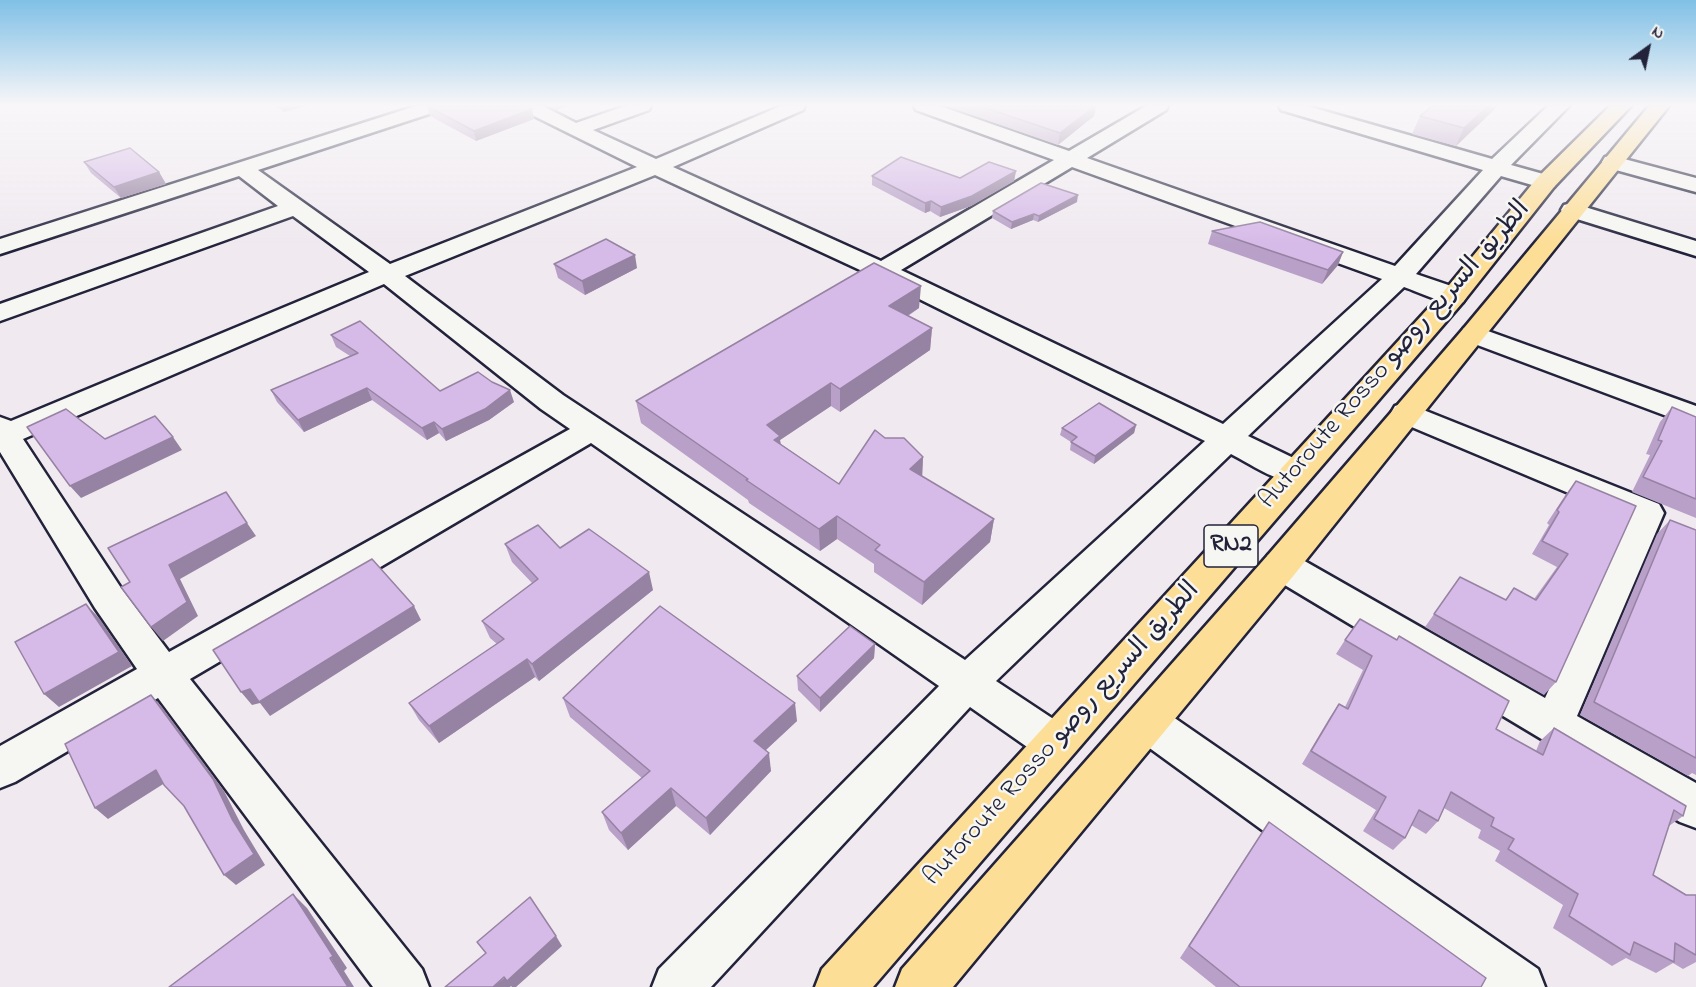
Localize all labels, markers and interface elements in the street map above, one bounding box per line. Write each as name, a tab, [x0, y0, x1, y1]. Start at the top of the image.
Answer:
north arrow	[1618, 18, 1678, 78]
text: N	[1647, 20, 1669, 46]
street label: Autoroute Rosso الطريق السريع روصو	[1254, 196, 1538, 516]
road number: RN2	[1204, 525, 1258, 567]
street label: Autoroute Rosso الطريق السريع روصو	[918, 577, 1208, 893]

